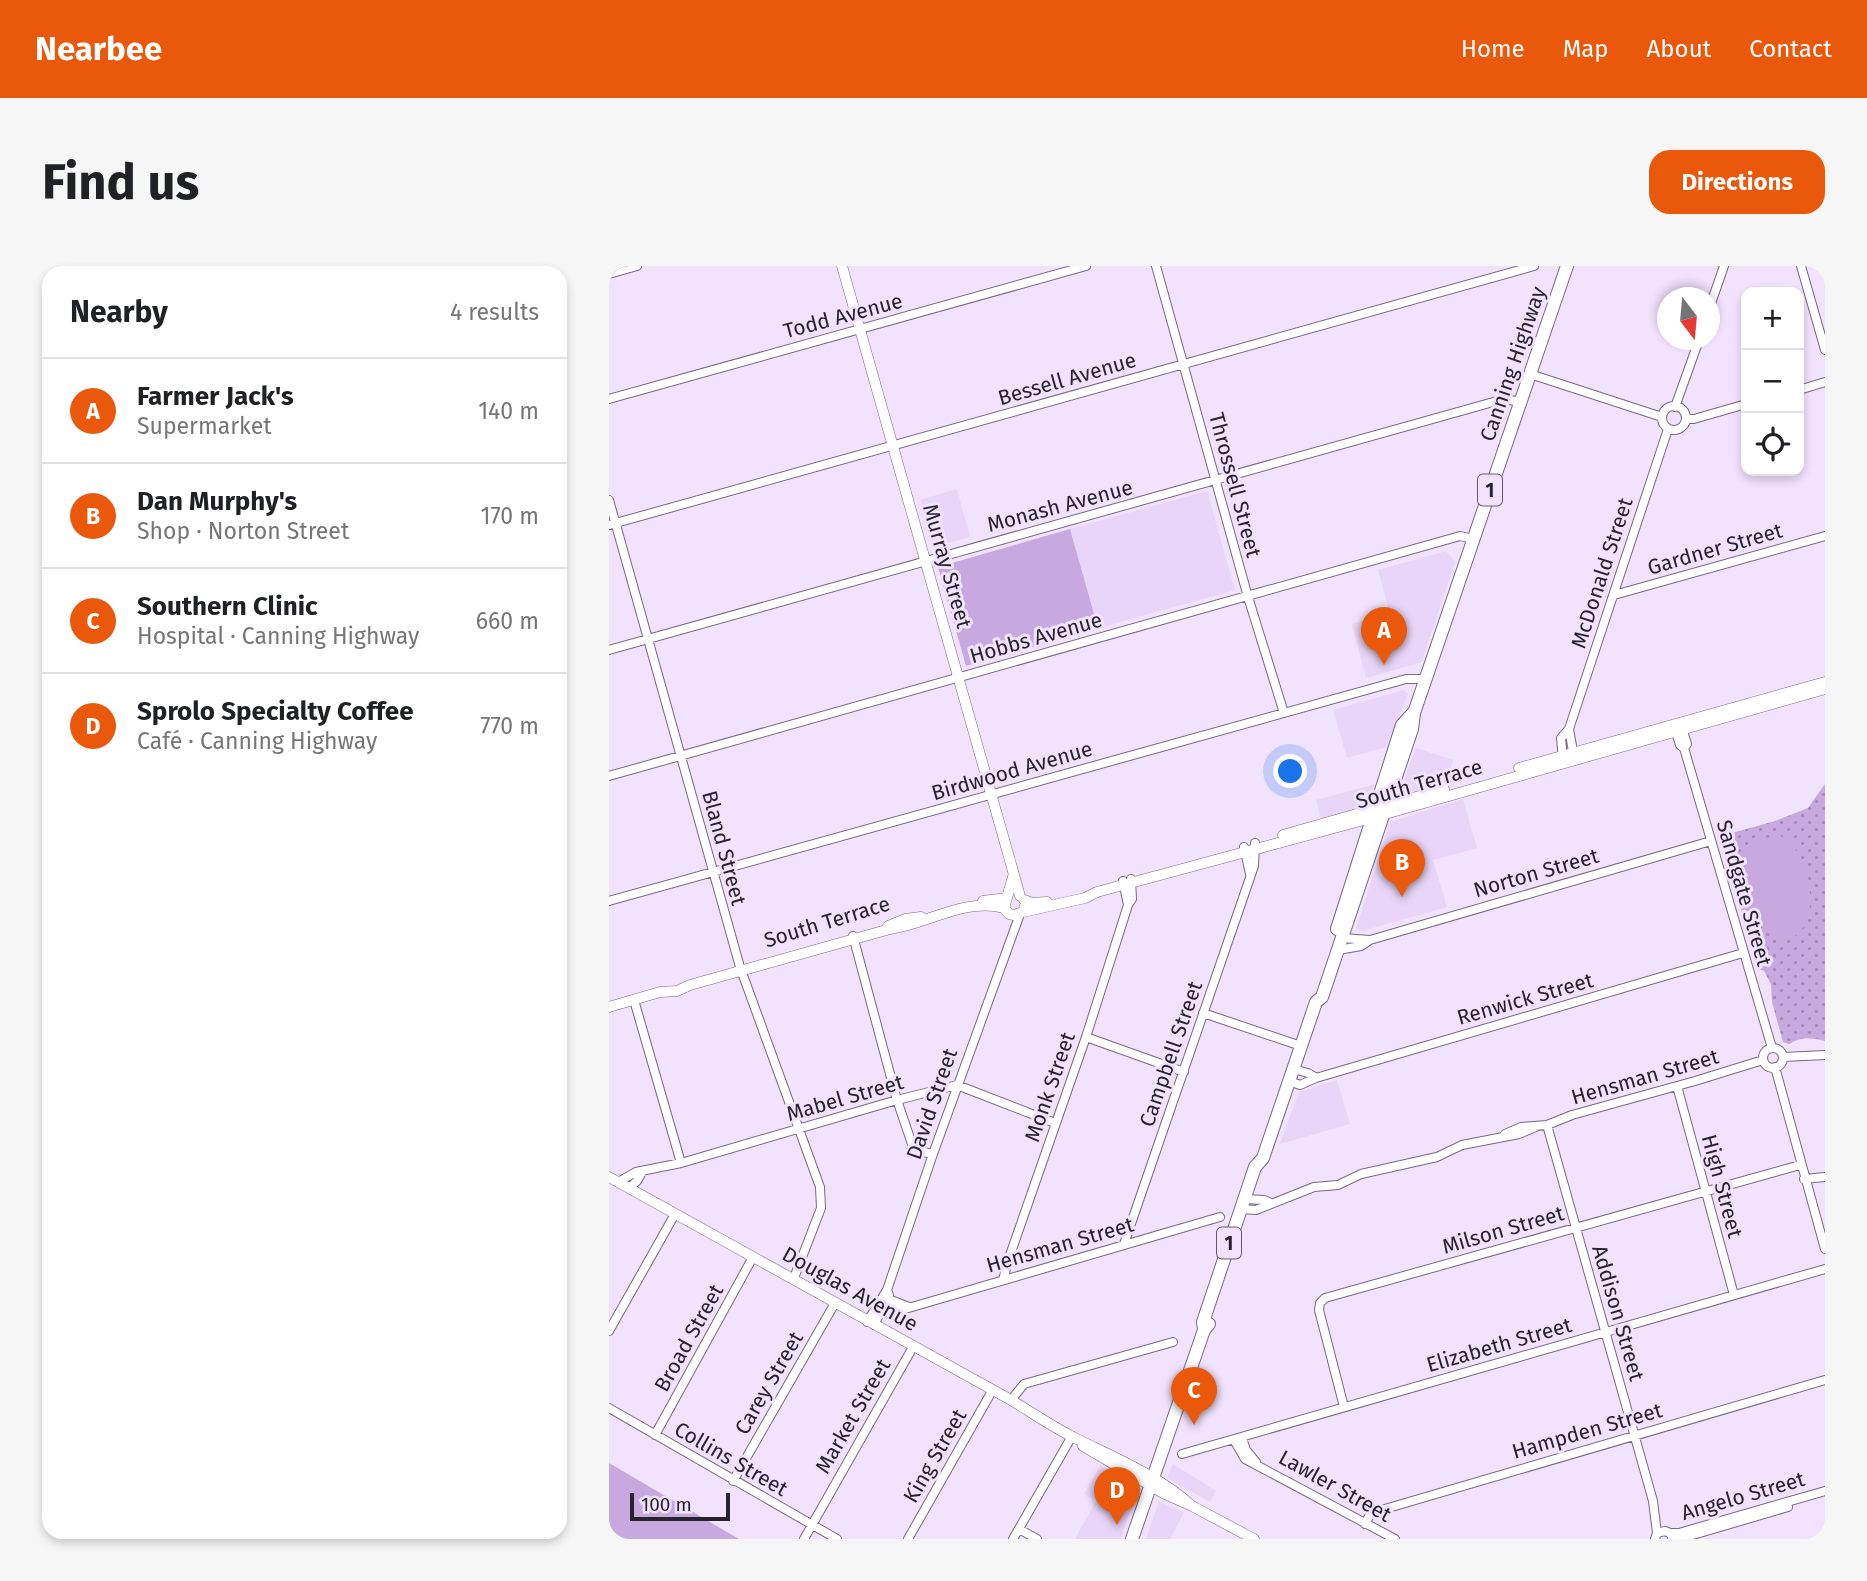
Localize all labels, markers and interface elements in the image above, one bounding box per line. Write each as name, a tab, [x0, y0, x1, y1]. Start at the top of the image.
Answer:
text: Nearbee	[35, 29, 162, 69]
text: Home	[1461, 35, 1525, 63]
text: Map	[1563, 35, 1609, 63]
text: About	[1647, 35, 1711, 63]
text: Contact	[1749, 35, 1832, 63]
button: Directions	[1649, 150, 1825, 214]
text: Find us	[42, 153, 199, 212]
street label: Canning Highway	[1474, 283, 1552, 445]
north arrow	[1657, 287, 1720, 350]
map controls	[1741, 287, 1804, 476]
button: +	[1741, 287, 1804, 350]
street label: Todd Avenue	[781, 288, 905, 344]
text: Nearby	[70, 294, 168, 330]
text: 4 results	[450, 298, 539, 326]
street label: Bessell Avenue	[995, 347, 1139, 411]
button: −	[1741, 350, 1804, 413]
text: Farmer Jack's	[137, 381, 293, 412]
text: A	[86, 397, 100, 425]
text: 140 m	[478, 397, 539, 425]
street label: Throssell Street	[1203, 410, 1267, 561]
text: Supermarket	[137, 412, 272, 440]
button: locate	[1741, 413, 1804, 476]
street label: Monash Avenue	[984, 474, 1136, 538]
road number: 1	[1478, 474, 1502, 506]
text: Dan Murphy's	[137, 486, 297, 517]
street label: McDonald Street	[1565, 494, 1639, 652]
street label: Murray Street	[917, 501, 977, 632]
text: B	[86, 502, 100, 530]
text: 170 m	[480, 502, 539, 530]
text: Shop · Norton Street	[137, 517, 349, 545]
street label: Gardner Street	[1645, 517, 1786, 581]
text: Southern Clinic	[137, 591, 317, 622]
text: C	[86, 607, 100, 635]
text: 660 m	[476, 607, 539, 635]
street label: Hobbs Avenue	[967, 607, 1105, 669]
pin: A	[1361, 607, 1407, 665]
text: Hospital · Canning Highway	[137, 622, 419, 650]
text: Sprolo Specialty Coffee	[137, 696, 414, 727]
text: D	[86, 712, 100, 740]
text: 770 m	[480, 712, 539, 740]
text: Café · Canning Highway	[137, 727, 377, 755]
street label: Birdwood Avenue	[929, 736, 1095, 806]
your location	[1273, 754, 1307, 788]
street label: South Terrace	[1353, 754, 1485, 814]
street label: Bland Street	[696, 788, 752, 909]
street label: Sandgate Street	[1711, 817, 1777, 970]
pin: B	[1379, 839, 1425, 897]
street label: Norton Street	[1470, 843, 1602, 903]
street label: South Terrace	[761, 890, 893, 954]
street label: Renwick Street	[1454, 967, 1596, 1031]
street label: Campbell Street	[1134, 977, 1208, 1130]
street label: Monk Street	[1019, 1028, 1081, 1145]
street label: Hensman Street	[1568, 1043, 1722, 1110]
street label: David Street	[901, 1045, 963, 1163]
street label: Mabel Street	[784, 1069, 907, 1127]
street label: High Street	[1696, 1131, 1748, 1241]
street label: Milson Street	[1439, 1200, 1567, 1260]
street label: Hensman Street	[983, 1211, 1137, 1278]
road number: 1	[1217, 1228, 1241, 1259]
street label: Douglas Avenue	[778, 1241, 922, 1337]
street label: Addison Street	[1586, 1242, 1650, 1384]
street label: Broad Street	[649, 1279, 729, 1396]
street label: Elizabeth Street	[1423, 1312, 1575, 1378]
street label: Carey Street	[729, 1326, 809, 1439]
street label: Market Street	[810, 1354, 896, 1478]
pin: C	[1171, 1367, 1217, 1425]
street label: Hampden Street	[1509, 1397, 1665, 1465]
street label: King Street	[898, 1404, 972, 1508]
street label: Collins Street	[670, 1416, 793, 1502]
street label: Lawler Street	[1274, 1444, 1396, 1528]
street label: Angelo Street	[1678, 1466, 1808, 1526]
pin: D	[1094, 1467, 1140, 1525]
scale bar	[630, 1490, 730, 1522]
text: 100 m	[641, 1493, 692, 1516]

